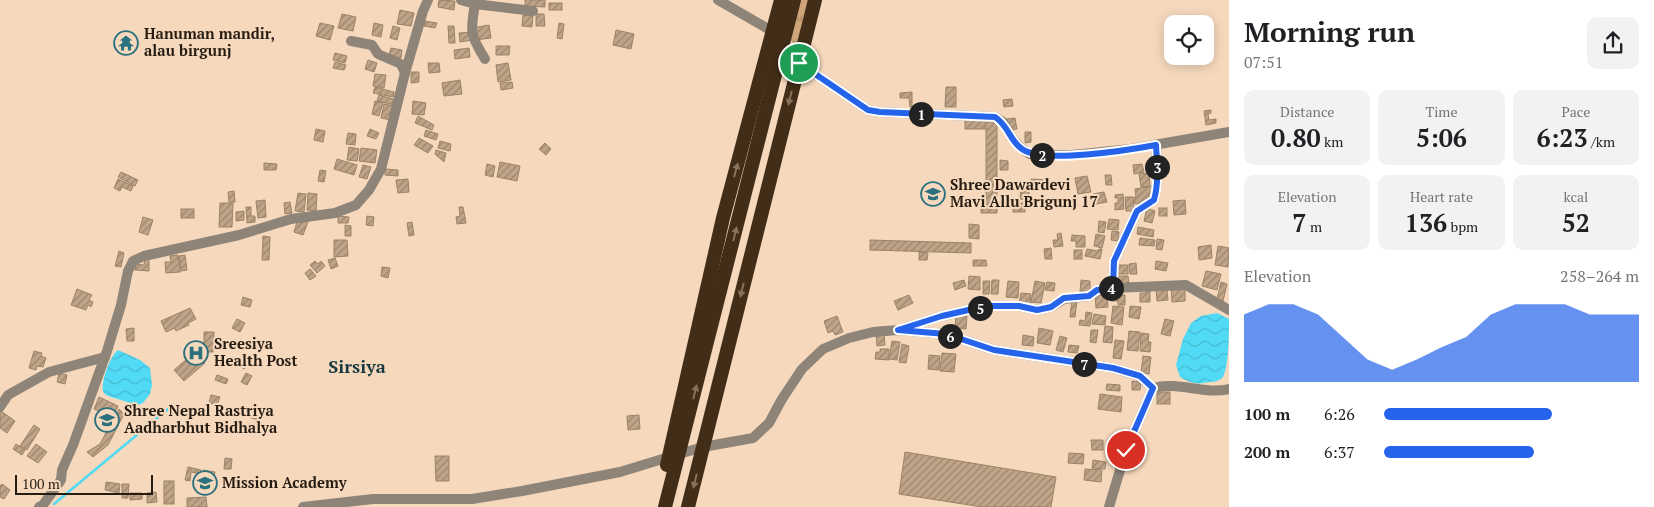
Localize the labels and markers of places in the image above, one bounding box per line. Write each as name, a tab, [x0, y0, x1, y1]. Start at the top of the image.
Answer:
place label: Hanuman mandir, alau birgunj	[144, 23, 275, 60]
temple icon: Hanuman mandir, alau birgunj	[113, 30, 139, 56]
pin	[778, 42, 820, 84]
pin: 1	[908, 102, 934, 126]
pin: 2	[1030, 142, 1054, 168]
pin: 3	[1144, 154, 1170, 180]
place label: Shree Dawardevi Mavi Allu Brigunj 17	[950, 174, 1098, 211]
school or university icon: Shree Dawardevi Mavi Allu Brigunj 17	[920, 181, 946, 207]
pin: 4	[1098, 276, 1124, 300]
pin: 5	[968, 296, 992, 320]
pin: 6	[938, 324, 962, 348]
place label: Sreesiya Health Post	[214, 333, 297, 370]
hospital icon: Sreesiya Health Post	[183, 340, 209, 366]
pin: 7	[1072, 352, 1096, 376]
place label: Shree Nepal Rastriya Aadharbhut Bidhalya	[124, 400, 278, 437]
school or university icon: Shree Nepal Rastriya Aadharbhut Bidhalya	[94, 407, 120, 433]
pin	[1105, 429, 1147, 471]
school or university icon: Mission Academy	[192, 470, 218, 496]
place label: Mission Academy	[222, 472, 348, 492]

